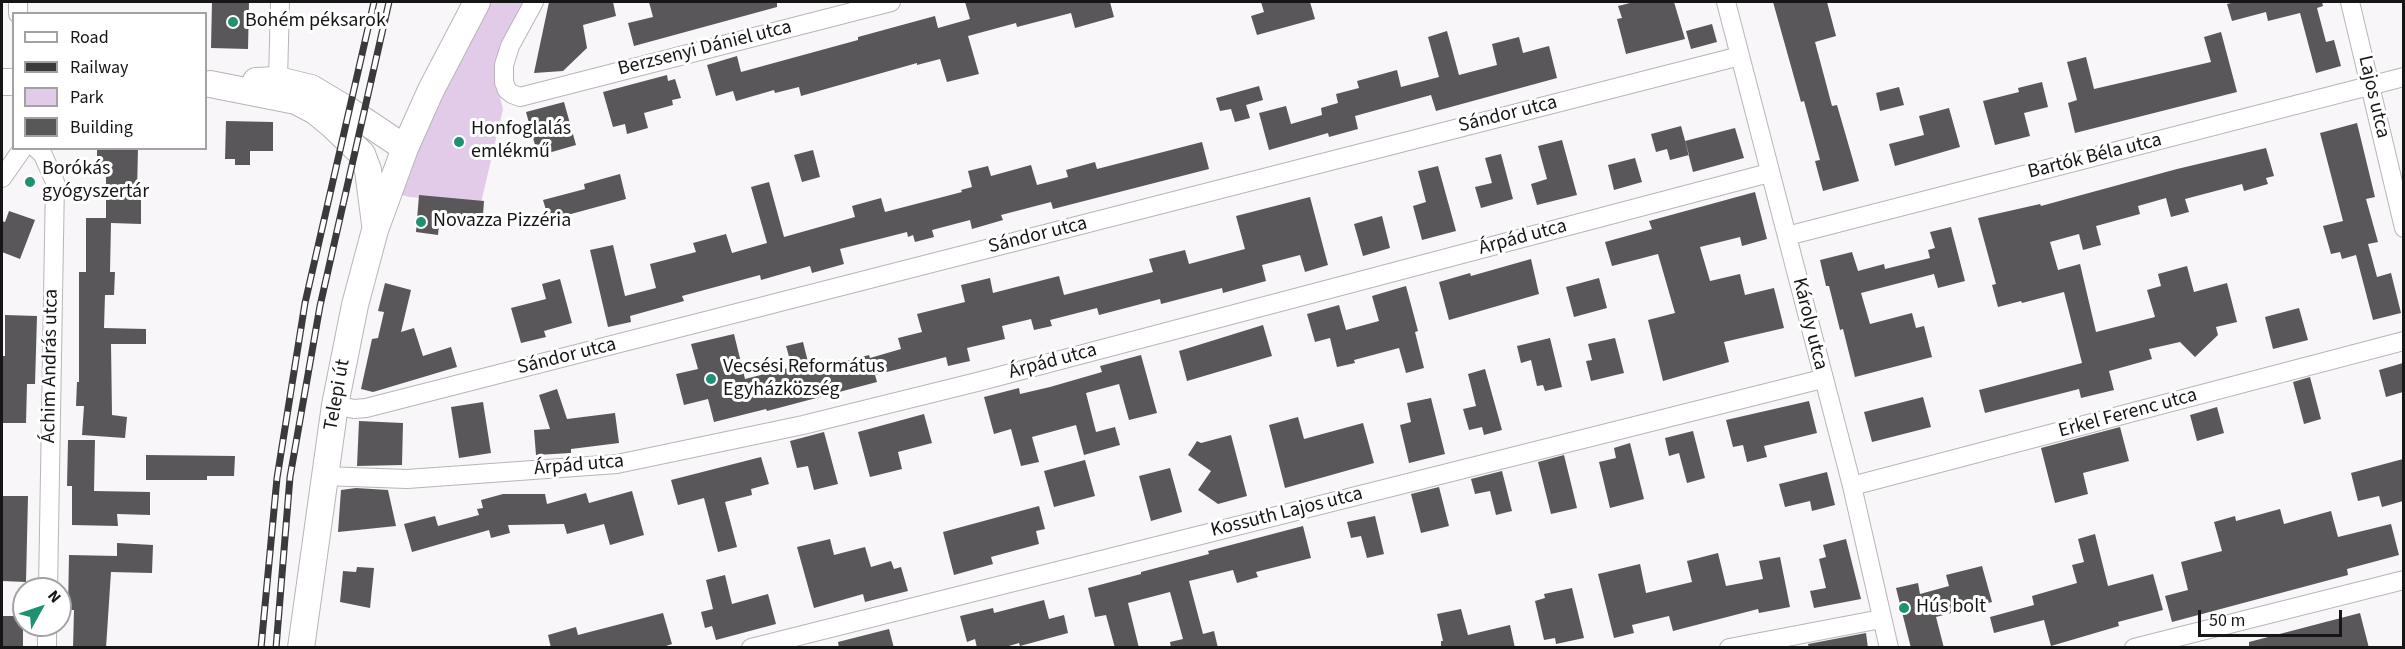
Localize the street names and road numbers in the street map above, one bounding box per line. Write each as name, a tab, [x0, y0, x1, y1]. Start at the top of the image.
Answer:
street label: Berzsenyi Dániel utca	[616, 16, 794, 82]
street label: Lajos utca	[2352, 53, 2394, 141]
street label: Sándor utca	[1456, 91, 1560, 139]
street label: Bartók Béla utca	[2026, 129, 2164, 185]
street label: Sándor utca	[986, 212, 1090, 260]
street label: Árpád utca	[1476, 215, 1570, 261]
street label: Károly utca	[1786, 275, 1832, 373]
street label: Áchim András utca	[38, 289, 64, 443]
street label: Sándor utca	[515, 333, 619, 381]
street label: Árpád utca	[1006, 339, 1100, 385]
street label: Telepi út	[320, 357, 356, 433]
street label: Erkel Ferenc utca	[2056, 384, 2200, 444]
street label: Árpád utca	[533, 450, 625, 482]
street label: Kossuth Lajos utca	[1209, 483, 1365, 543]

